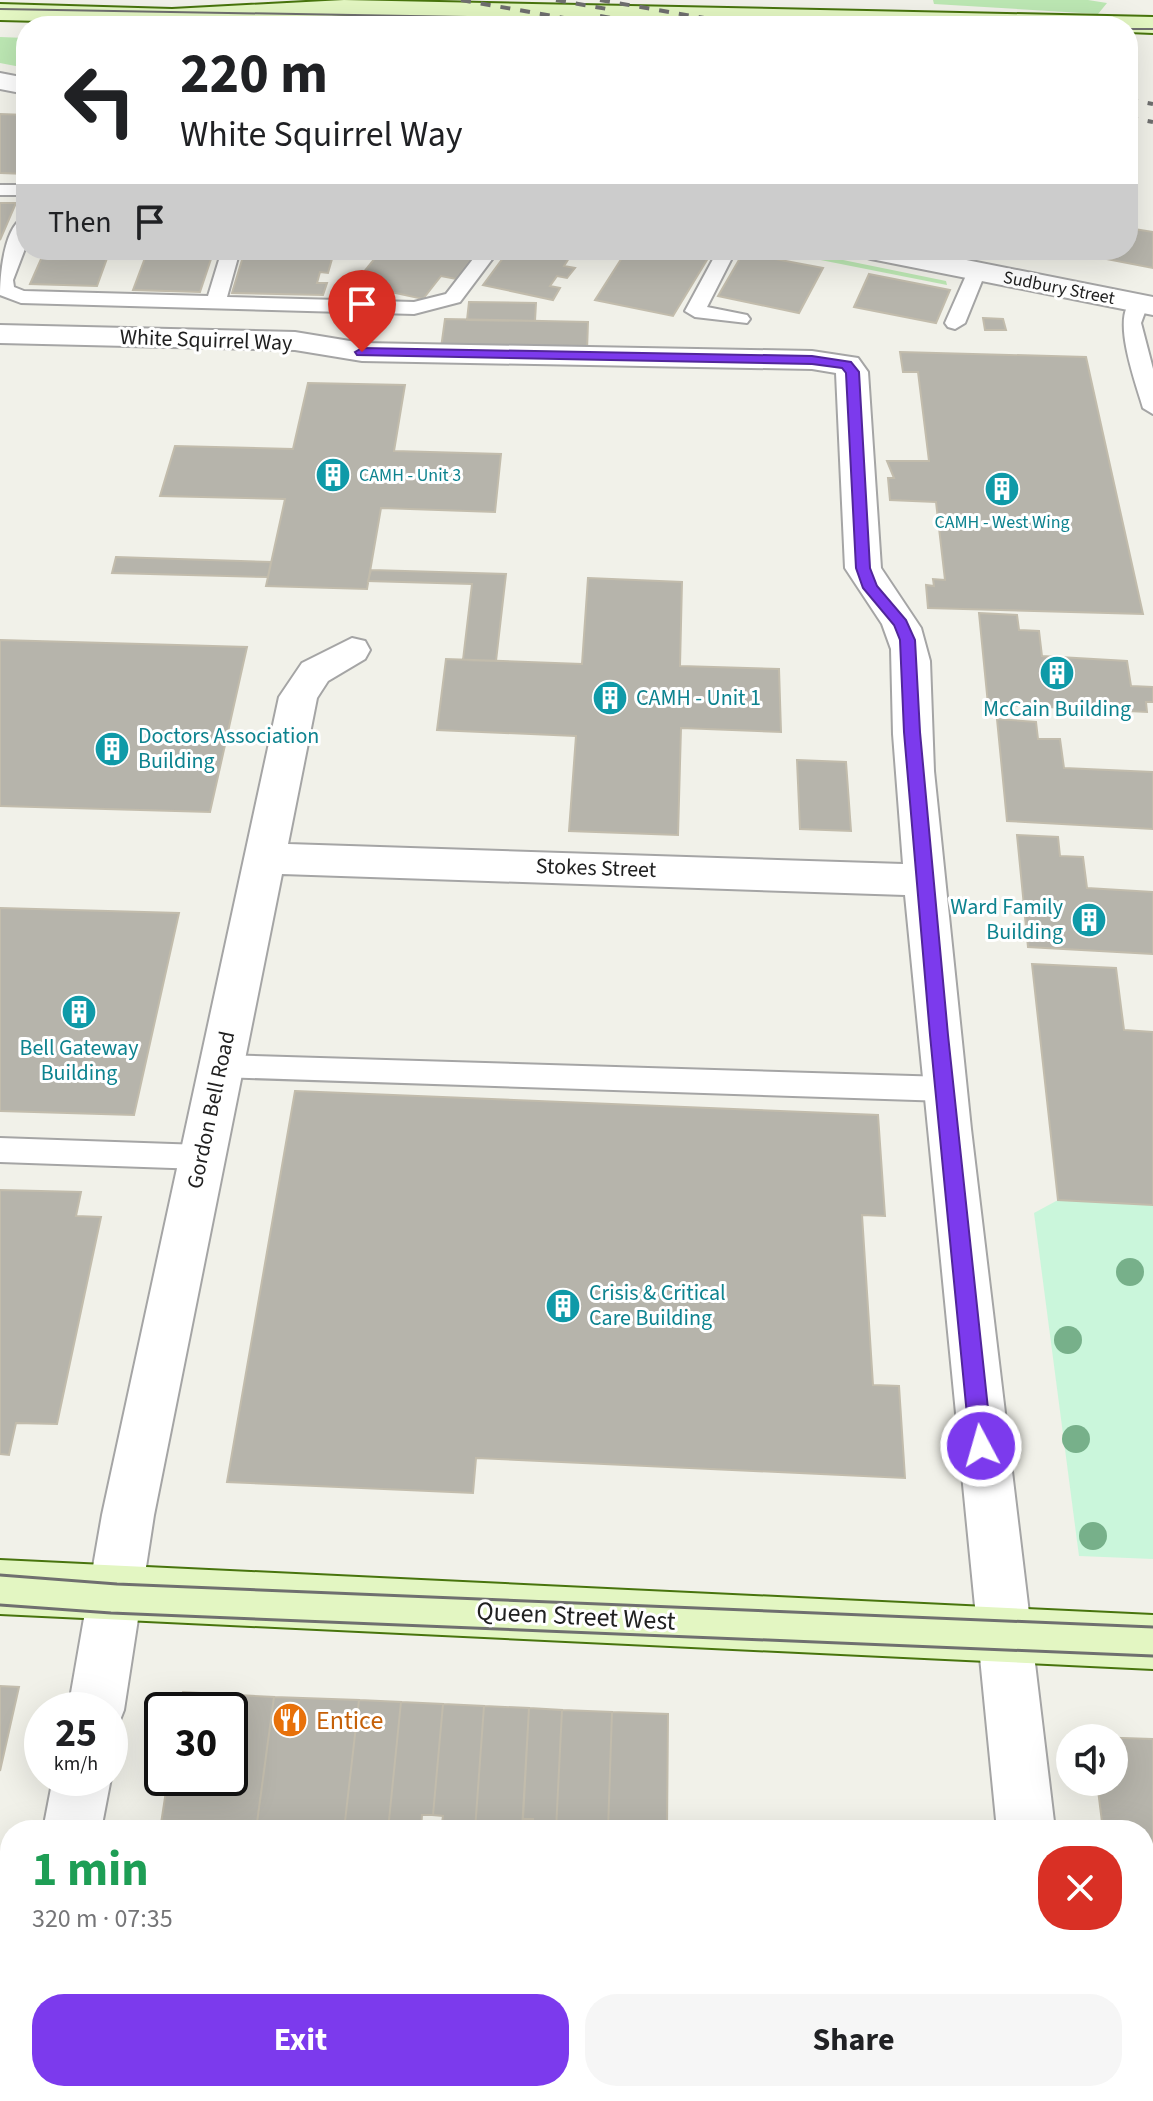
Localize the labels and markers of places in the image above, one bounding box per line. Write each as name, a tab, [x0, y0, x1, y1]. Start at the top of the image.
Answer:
pin	[328, 270, 396, 352]
building icon: CAMH - Unit 3	[314, 456, 352, 494]
place label: CAMH - Unit 3	[359, 463, 461, 488]
building icon: CAMH - West Wing	[983, 470, 1021, 508]
place label: CAMH - West Wing	[934, 510, 1070, 535]
building icon: McCain Building	[1038, 654, 1076, 692]
building icon: CAMH - Unit 1	[591, 679, 629, 717]
place label: CAMH - Unit 1	[636, 682, 761, 714]
place label: McCain Building	[983, 693, 1131, 725]
place label: Doctors Association Building	[138, 720, 319, 777]
building icon: Doctors Association Building	[93, 730, 131, 768]
place label: Ward Family Building	[950, 891, 1064, 948]
building icon: Ward Family Building	[1070, 901, 1108, 939]
building icon: Bell Gateway Building	[60, 993, 98, 1031]
place label: Bell Gateway Building	[20, 1032, 139, 1089]
place label: Crisis & Critical Care Building	[589, 1277, 726, 1334]
building icon: Crisis & Critical Care Building	[544, 1287, 582, 1325]
restaurant icon: Entice	[271, 1701, 309, 1739]
place label: Entice	[316, 1702, 383, 1739]

